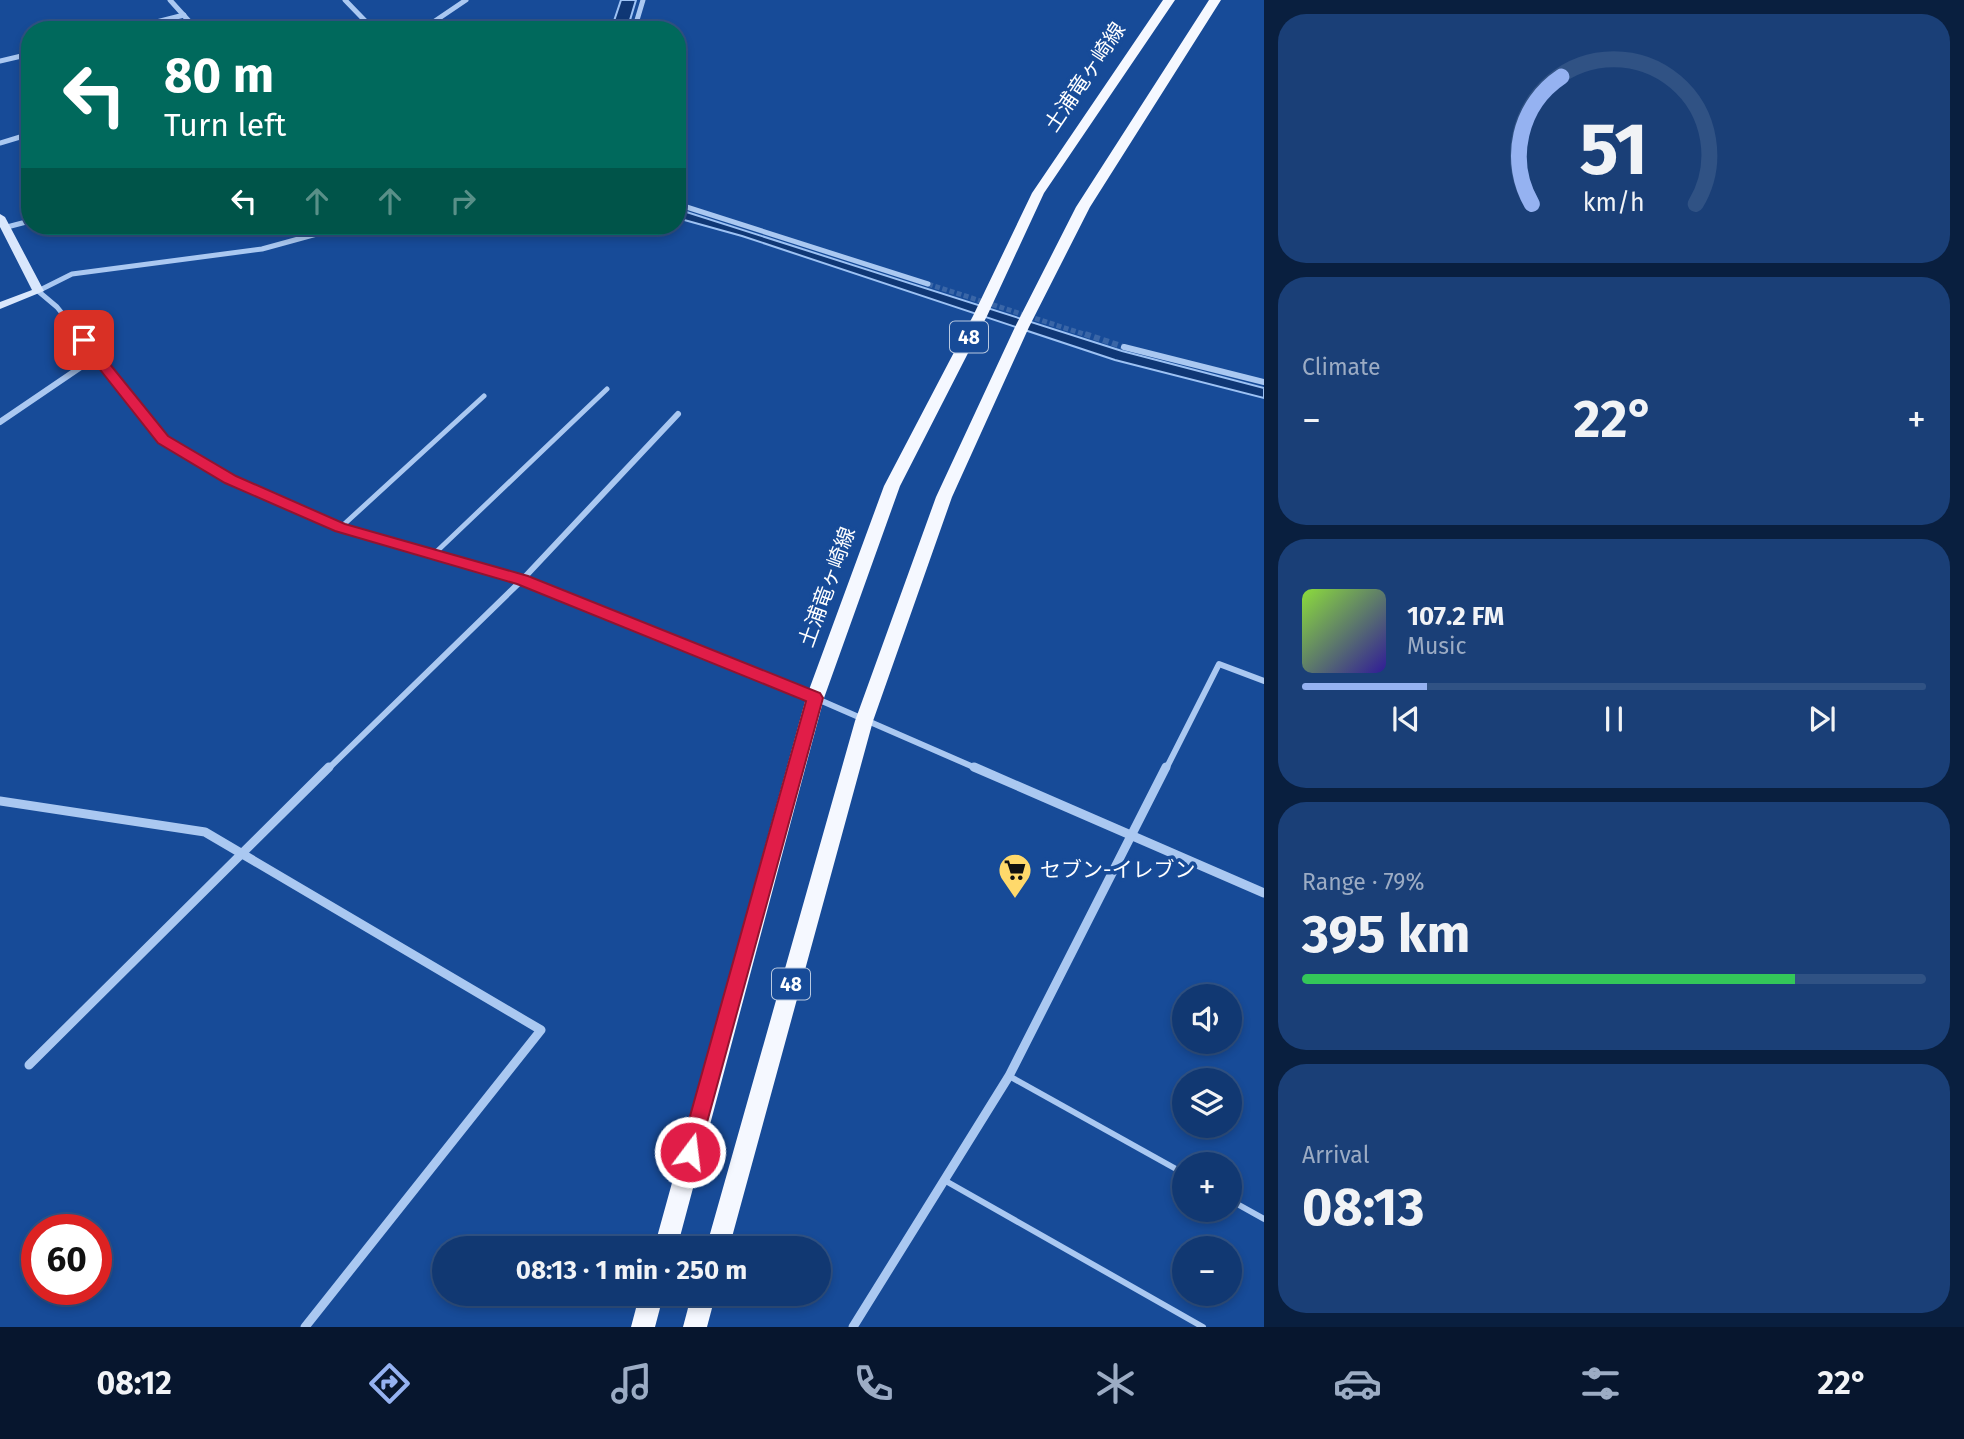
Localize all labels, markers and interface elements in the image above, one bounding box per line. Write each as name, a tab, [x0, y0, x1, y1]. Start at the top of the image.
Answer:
street label: 土浦竜ヶ崎線	[1039, 18, 1131, 136]
text: 80 m	[164, 46, 274, 105]
icon: left	[49, 49, 140, 140]
text: Turn left	[164, 106, 286, 144]
text: 51	[1580, 107, 1648, 194]
icon: left	[225, 182, 263, 220]
icon: ahead	[298, 182, 336, 220]
icon: ahead	[371, 182, 409, 220]
icon: right	[444, 182, 482, 220]
text: km/h	[1583, 188, 1645, 218]
pin	[54, 310, 114, 370]
icon: arrive	[65, 321, 103, 359]
road number: 48	[950, 322, 988, 352]
text: Climate	[1302, 353, 1381, 381]
text: 22°	[1574, 388, 1654, 451]
text: −	[1302, 397, 1321, 443]
text: +	[1907, 397, 1926, 443]
street label: 土浦竜ヶ崎線	[793, 523, 861, 651]
text: 107.2 FM	[1407, 601, 1504, 632]
text: Music	[1407, 632, 1467, 660]
icon: previous	[1387, 700, 1425, 738]
icon: pause	[1595, 700, 1633, 738]
icon: next	[1803, 700, 1841, 738]
supermarket icon: セブン-イレブン	[996, 851, 1034, 900]
place label: セブン-イレブン	[1040, 857, 1195, 883]
text: Range · 79%	[1302, 868, 1424, 896]
text: 395 km	[1302, 903, 1470, 966]
road number: 48	[772, 968, 810, 1000]
map controls	[1172, 984, 1242, 1306]
button: sound	[1172, 984, 1242, 1054]
button: layers	[1172, 1068, 1242, 1138]
position arrow	[653, 1115, 727, 1189]
text: Arrival	[1302, 1141, 1369, 1169]
button: +	[1172, 1152, 1242, 1222]
text: 08:13	[1302, 1176, 1425, 1239]
speed limit sign: 60	[21, 1214, 112, 1305]
button: −	[1172, 1236, 1242, 1306]
text: 08:13 · 1 min · 250 m	[516, 1255, 747, 1286]
icon: directions	[365, 1359, 414, 1408]
icon: music	[607, 1359, 656, 1408]
icon: phone	[849, 1359, 898, 1408]
icon: climate	[1091, 1359, 1140, 1408]
icon: car	[1333, 1359, 1382, 1408]
icon: filters	[1576, 1359, 1625, 1408]
text: 08:12	[97, 1364, 172, 1402]
text: 22°	[1818, 1364, 1867, 1402]

